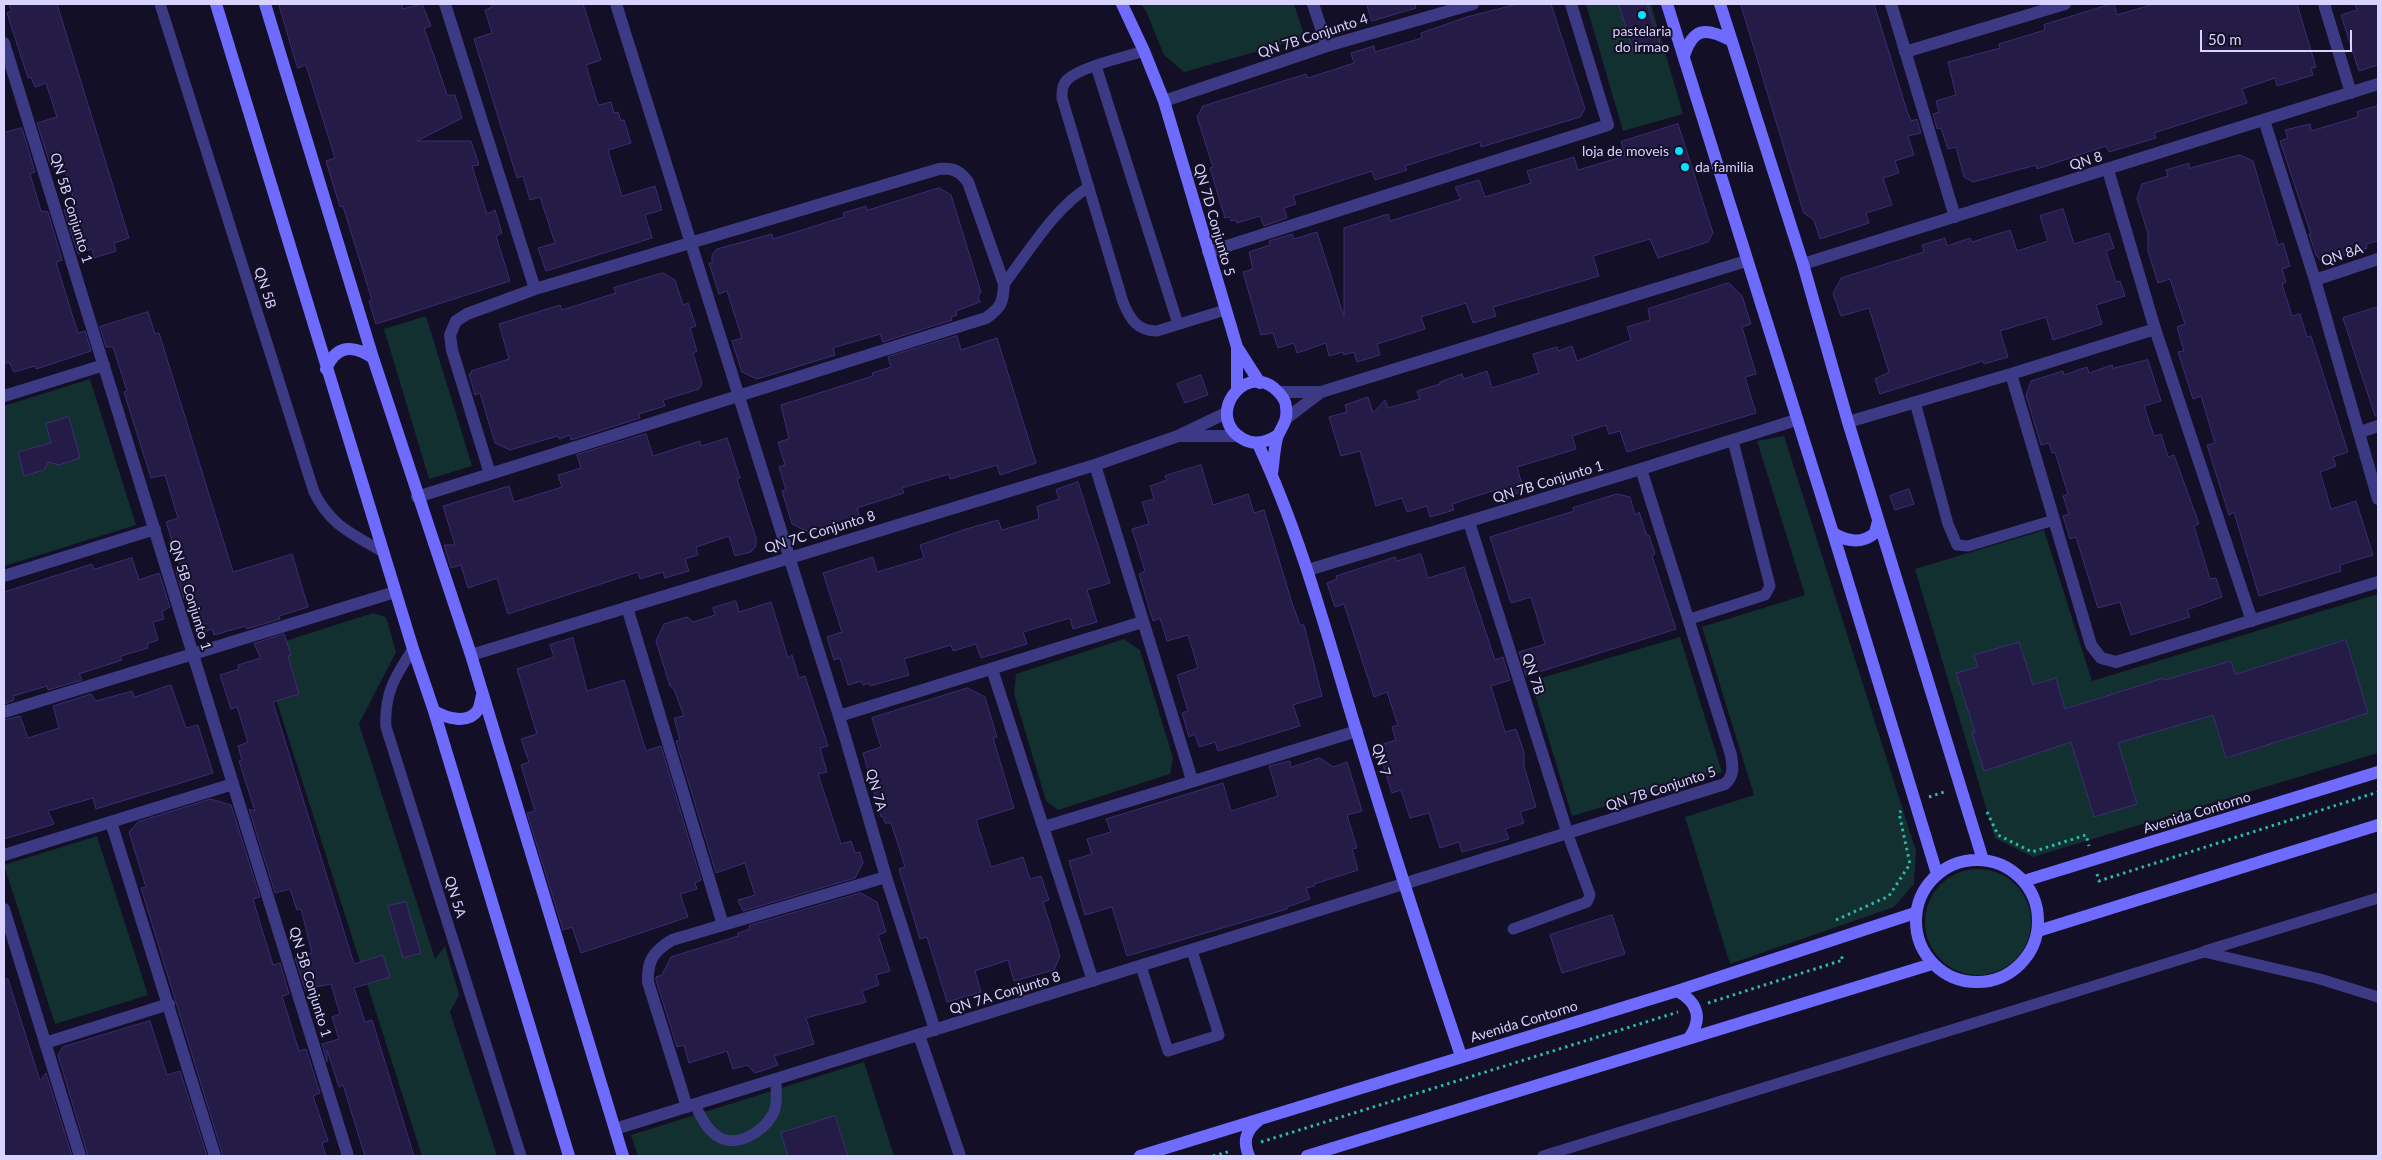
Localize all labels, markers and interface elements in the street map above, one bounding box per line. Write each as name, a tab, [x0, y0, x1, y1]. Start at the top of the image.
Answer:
marker: pastelaria do irmao	[1636, 9, 1648, 21]
street label: QN 7B Conjunto 4	[1256, 10, 1370, 62]
scale bar	[2202, 20, 2354, 52]
place label: pastelaria do irmao	[1613, 23, 1671, 56]
text: 50 m	[2208, 30, 2242, 48]
place label: loja de moveis	[1582, 143, 1669, 159]
marker: loja de moveis	[1673, 145, 1685, 157]
street label: QN 8	[2067, 148, 2105, 174]
street label: QN 5B Conjunto 1	[46, 151, 96, 265]
place label: da familia	[1695, 159, 1754, 175]
marker: da familia	[1679, 161, 1691, 173]
street label: QN 7D Conjunto 5	[1190, 162, 1238, 278]
street label: QN 8A	[2319, 240, 2365, 270]
street label: QN 5B	[250, 265, 280, 311]
street label: QN 7B Conjunto 1	[1491, 457, 1605, 507]
street label: QN 7C Conjunto 8	[763, 507, 877, 557]
street label: QN 5B Conjunto 1	[165, 538, 215, 652]
street label: QN 7B	[1518, 651, 1548, 697]
street label: QN 7	[1368, 741, 1394, 779]
street label: QN 7B Conjunto 5	[1604, 763, 1718, 815]
street label: QN 7A	[862, 767, 890, 813]
street label: Avenida Contorno	[2141, 789, 2253, 837]
street label: QN 5A	[441, 874, 469, 920]
street label: QN 5B Conjunto 1	[285, 925, 335, 1039]
street label: QN 7A Conjunto 8	[947, 968, 1063, 1018]
street label: Avenida Contorno	[1468, 998, 1580, 1046]

